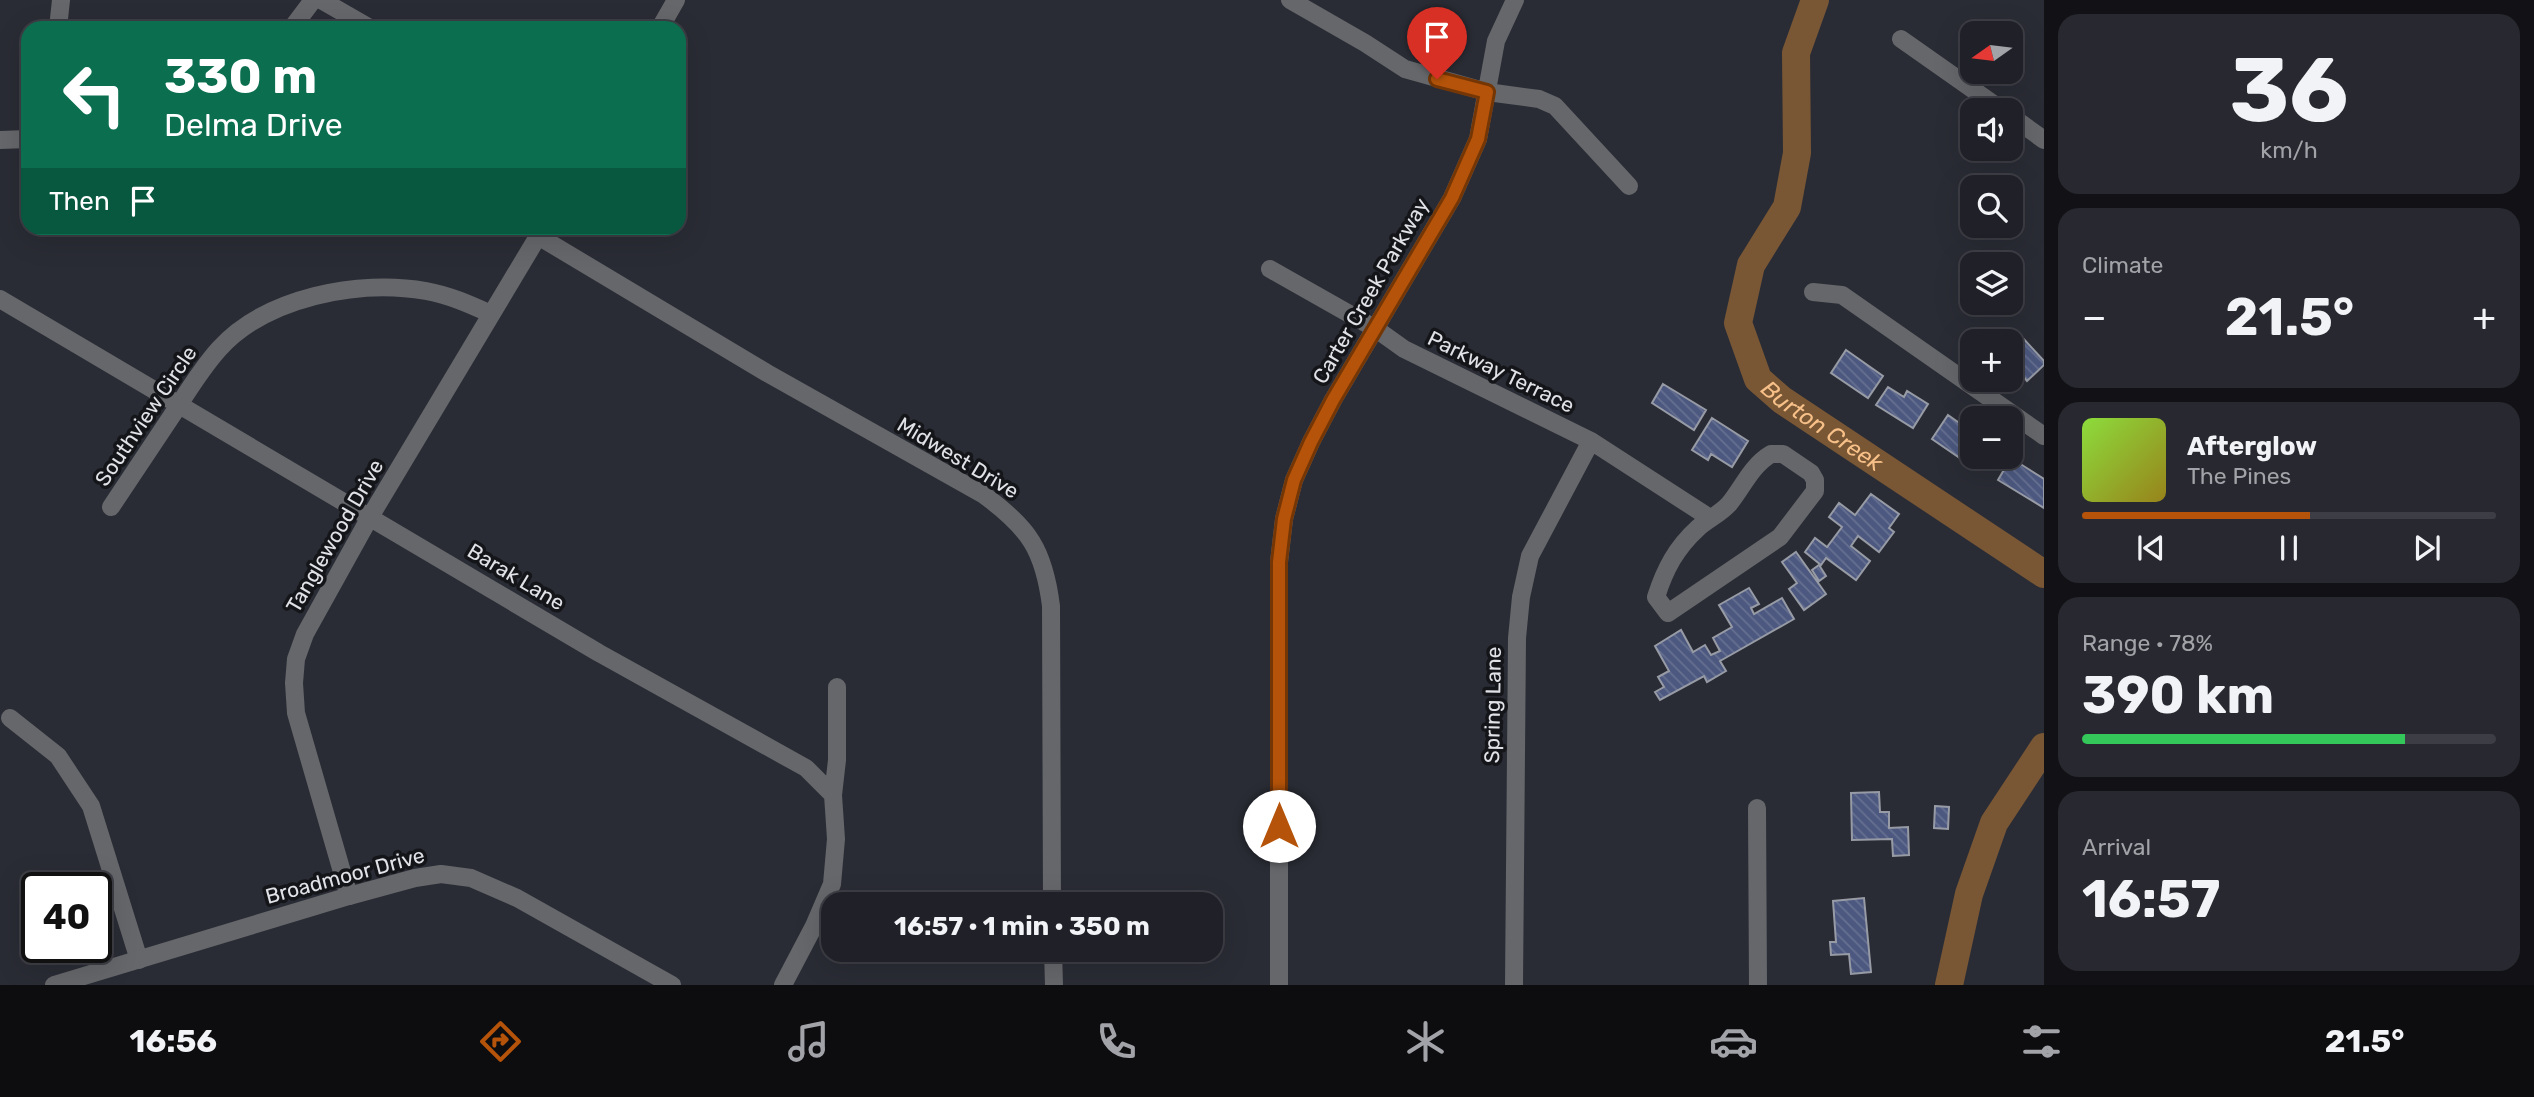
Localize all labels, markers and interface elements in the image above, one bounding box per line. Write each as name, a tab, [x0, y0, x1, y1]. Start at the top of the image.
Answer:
pin	[1407, 7, 1467, 79]
icon: arrive	[1418, 18, 1456, 56]
north arrow	[1960, 21, 2023, 84]
map controls	[1960, 21, 2023, 469]
text: 36	[2229, 36, 2349, 144]
text: 330 m	[164, 47, 317, 105]
icon: left	[49, 49, 140, 140]
button: sound	[1960, 98, 2023, 161]
text: Delma Drive	[164, 106, 343, 144]
text: km/h	[2260, 136, 2318, 164]
button: search	[1960, 175, 2023, 238]
icon: arrive	[124, 182, 162, 220]
text: Then	[49, 186, 110, 217]
street label: Carter Creek Parkway	[1307, 193, 1434, 388]
text: Climate	[2082, 251, 2163, 279]
button: layers	[1960, 252, 2023, 315]
text: 21.5°	[2225, 286, 2354, 348]
text: −	[2082, 294, 2107, 340]
text: +	[2472, 294, 2496, 340]
street label: Parkway Terrace	[1424, 325, 1579, 418]
button: +	[1960, 329, 2023, 392]
street label: Southview Circle	[90, 341, 202, 490]
water label: Burton Creek	[1756, 374, 1889, 478]
button: −	[1960, 406, 2023, 469]
street label: Midwest Drive	[893, 412, 1023, 504]
text: Afterglow	[2187, 431, 2317, 462]
street label: Tanglewood Drive	[281, 455, 389, 617]
text: The Pines	[2187, 462, 2291, 490]
icon: previous	[2132, 529, 2170, 567]
icon: pause	[2270, 529, 2308, 567]
icon: next	[2408, 529, 2446, 567]
street label: Barak Lane	[463, 538, 569, 615]
text: Range · 78%	[2082, 629, 2213, 657]
street label: Spring Lane	[1479, 646, 1506, 764]
text: 390 km	[2082, 664, 2274, 726]
position arrow	[1242, 789, 1316, 863]
text: Arrival	[2082, 833, 2151, 861]
street label: Broadmoor Drive	[262, 842, 427, 909]
text: 16:57	[2082, 868, 2220, 930]
speed limit sign: 40	[21, 872, 112, 963]
text: 16:57 · 1 min · 350 m	[894, 911, 1150, 942]
icon: directions	[476, 1017, 525, 1066]
icon: music	[784, 1017, 833, 1066]
icon: phone	[1092, 1017, 1141, 1066]
icon: climate	[1401, 1017, 1450, 1066]
icon: car	[1709, 1017, 1758, 1066]
icon: filters	[2017, 1017, 2066, 1066]
text: 16:56	[130, 1022, 217, 1060]
text: 21.5°	[2325, 1022, 2404, 1060]

